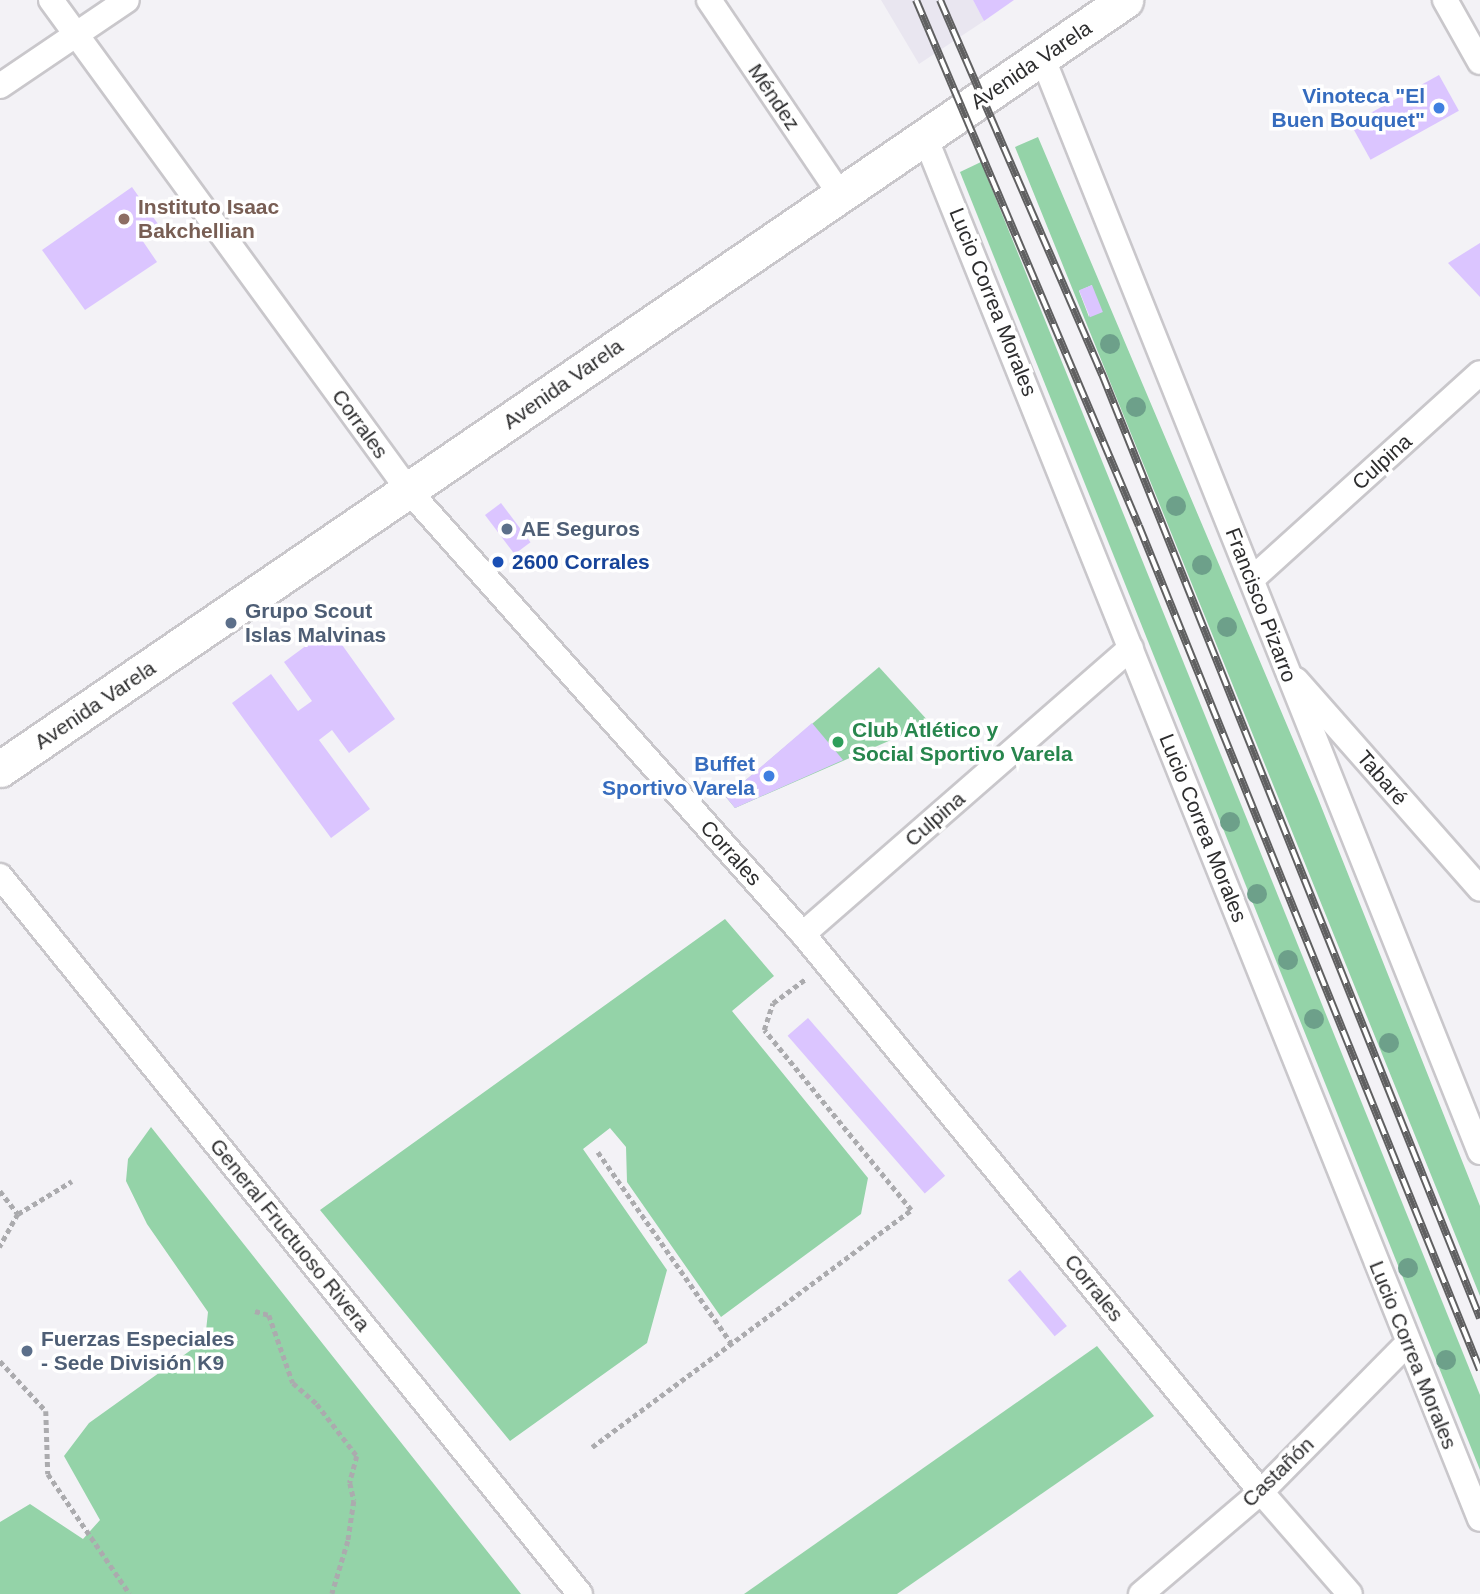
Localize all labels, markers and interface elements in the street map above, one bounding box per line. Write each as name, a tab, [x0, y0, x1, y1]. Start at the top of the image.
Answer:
street label: Avenida Varela	[966, 15, 1096, 115]
street label: Méndez	[743, 59, 805, 135]
place label: Vinoteca "El Buen Bouquet"	[1272, 83, 1425, 133]
marker: Vinoteca "El Buen Bouquet"	[1431, 100, 1447, 116]
place label: Instituto Isaac Bakchellian	[138, 194, 279, 244]
street label: Lucio Correa Morales	[944, 204, 1042, 400]
marker: Instituto Isaac Bakchellian	[116, 211, 132, 227]
street label: Avenida Varela	[498, 333, 628, 435]
street label: Corrales	[326, 384, 394, 464]
street label: Culpina	[1347, 429, 1417, 495]
place label: AE Seguros	[521, 516, 640, 542]
marker: AE Seguros	[499, 521, 515, 537]
street label: Francisco Pizarro	[1220, 524, 1302, 686]
place label: 2600 Corrales	[512, 549, 650, 575]
marker: 2600 Corrales	[490, 554, 506, 570]
place label: Grupo Scout Islas Malvinas	[245, 598, 386, 648]
marker: Grupo Scout Islas Malvinas	[223, 615, 239, 631]
street label: Avenida Varela	[30, 655, 160, 755]
place label: Club Atlético y Social Sportivo Varela	[852, 717, 1073, 767]
street label: Lucio Correa Morales	[1154, 730, 1252, 926]
marker: Club Atlético y Social Sportivo Varela	[830, 734, 846, 750]
street label: Tabaré	[1351, 746, 1413, 810]
place label: Buffet Sportivo Varela	[602, 751, 755, 801]
marker: Buffet Sportivo Varela	[761, 768, 777, 784]
street label: Culpina	[900, 786, 970, 852]
street label: Corrales	[695, 815, 767, 891]
street label: General Fructuoso Rivera	[205, 1134, 375, 1336]
street label: Corrales	[1059, 1249, 1129, 1327]
street label: Lucio Correa Morales	[1364, 1257, 1462, 1453]
place label: Fuerzas Especiales - Sede División K9	[41, 1326, 235, 1376]
marker: Fuerzas Especiales - Sede División K9	[19, 1343, 35, 1359]
street label: Castañón	[1237, 1432, 1319, 1512]

